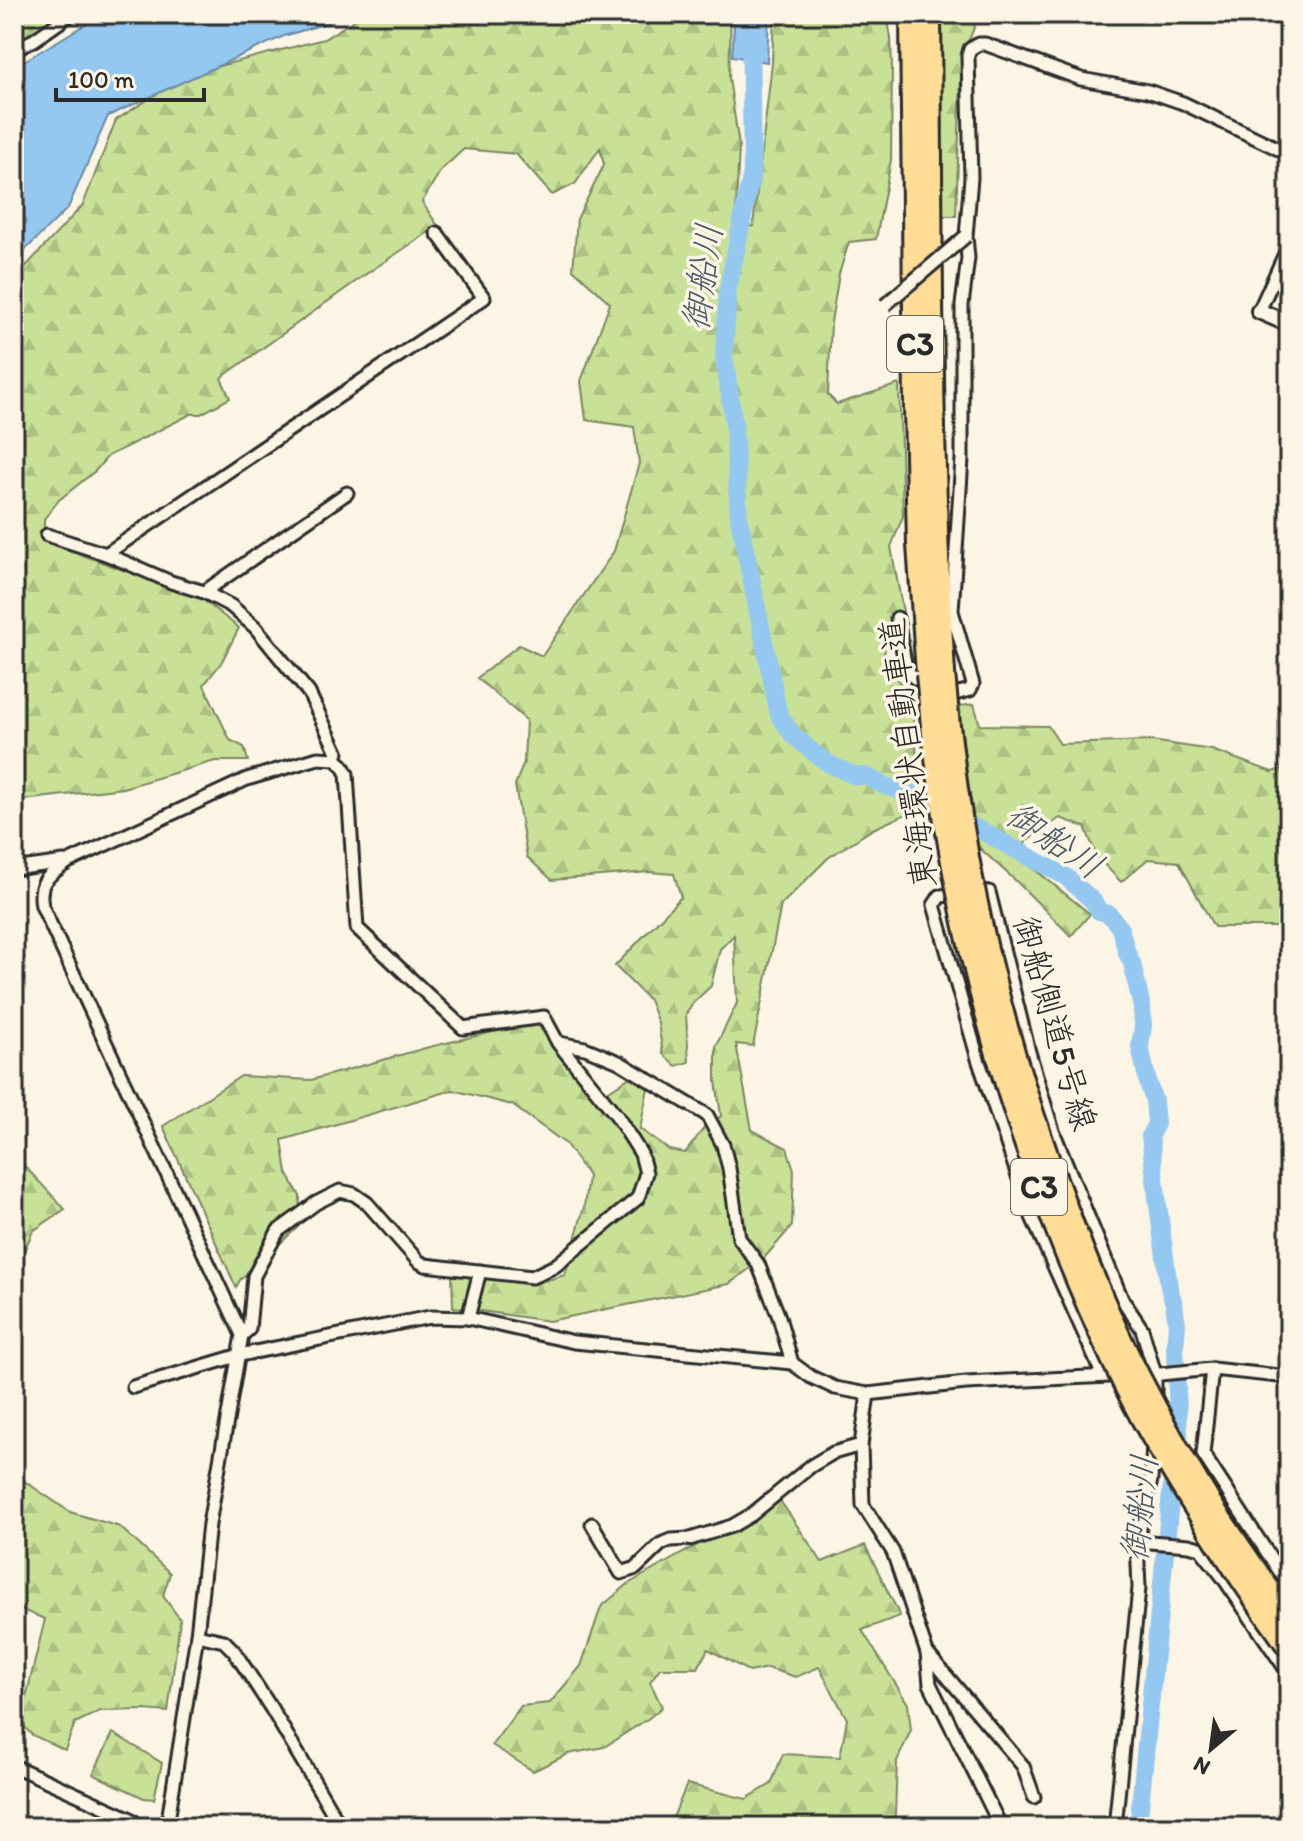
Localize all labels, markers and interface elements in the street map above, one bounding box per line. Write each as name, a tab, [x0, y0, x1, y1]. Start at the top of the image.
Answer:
scale bar	[56, 52, 204, 102]
text: 100 m	[68, 65, 134, 94]
water label: 御船川	[673, 221, 731, 333]
road number: C3	[887, 316, 943, 372]
street label: 東海環状自動車道	[871, 616, 945, 890]
water label: 御船川	[998, 792, 1112, 888]
street label: 御船側道5号線	[1005, 911, 1105, 1135]
road number: C3	[1011, 1159, 1067, 1215]
water label: 御船川	[1112, 1452, 1166, 1564]
north arrow	[1171, 1709, 1251, 1789]
text: N	[1189, 1751, 1215, 1781]

